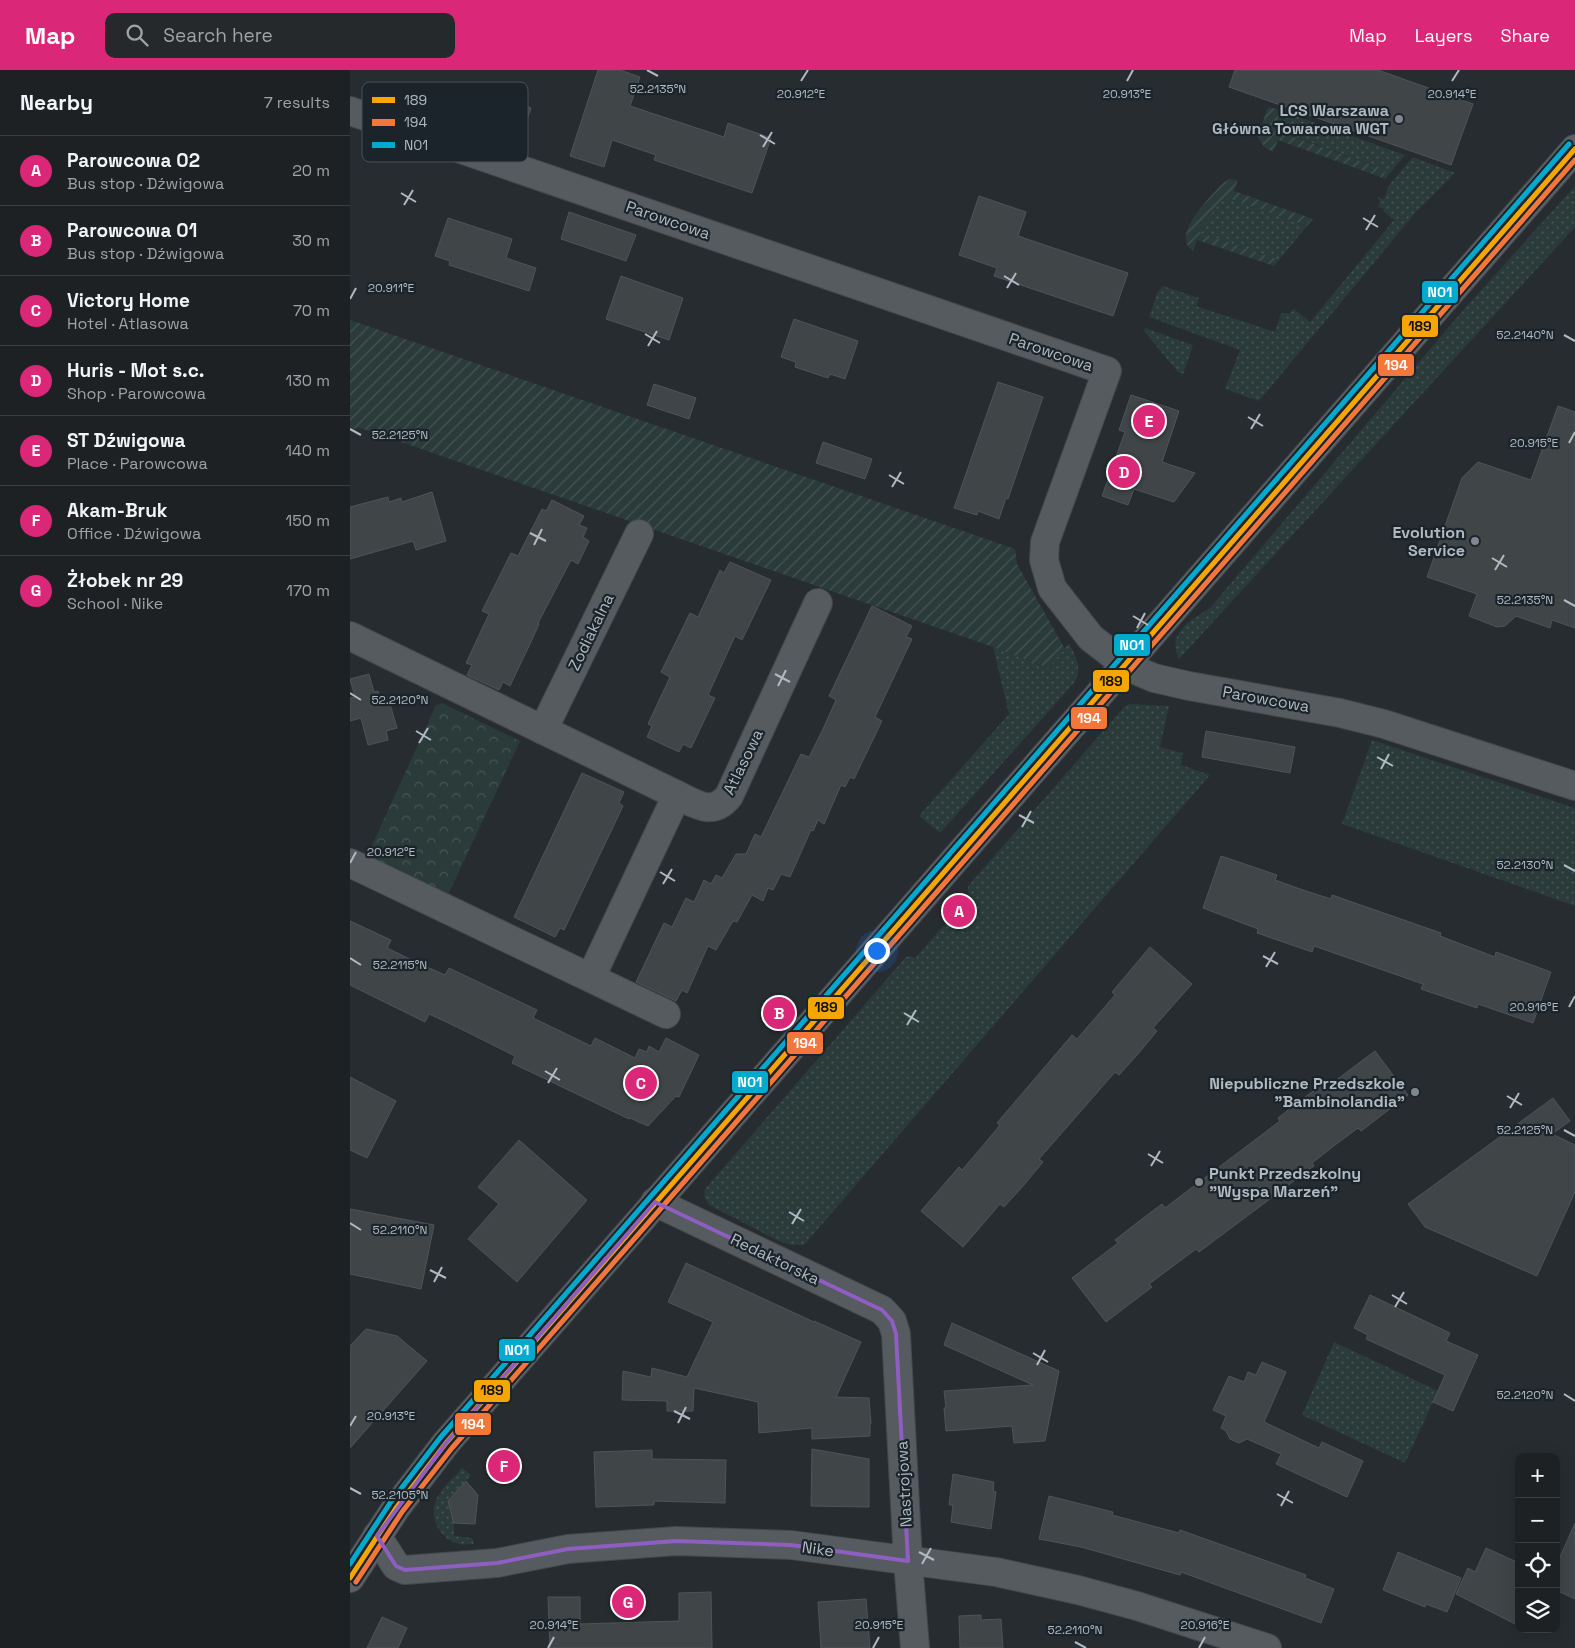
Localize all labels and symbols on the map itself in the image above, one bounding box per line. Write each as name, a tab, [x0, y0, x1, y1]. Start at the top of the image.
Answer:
text: 52.2135°N	[630, 81, 686, 97]
legend	[362, 82, 528, 162]
text: 20.912°E	[777, 86, 826, 102]
text: 20.913°E	[1103, 86, 1152, 102]
text: 20.914°E	[1428, 86, 1477, 102]
text: 189	[404, 91, 427, 109]
place label: LCS Warszawa Główna Towarowa WGT	[1212, 100, 1390, 139]
text: 194	[404, 113, 427, 131]
marker: LCS Warszawa Główna Towarowa WGT	[1393, 113, 1405, 125]
text: N01	[404, 136, 428, 154]
street label: Parowcowa	[623, 196, 713, 244]
text: 20.911°E	[368, 280, 414, 296]
line badge: N01	[1421, 280, 1459, 304]
text: N01	[1428, 283, 1452, 301]
line badge: 189	[1401, 314, 1439, 338]
text: 189	[1408, 317, 1432, 335]
text: 52.2140°N	[1496, 327, 1554, 343]
street label: Parowcowa	[1006, 328, 1096, 376]
line badge: 194	[1377, 353, 1415, 377]
text: 194	[1384, 356, 1408, 374]
pin: E	[1133, 402, 1165, 440]
text: 52.2125°N	[372, 427, 428, 443]
text: 20.915°E	[1510, 435, 1559, 451]
pin: D	[1108, 453, 1140, 491]
place label: Evolution Service	[1392, 522, 1465, 561]
marker: Evolution Service	[1469, 535, 1481, 547]
street label: Zodiakalna	[563, 590, 619, 674]
text: 52.2135°N	[1497, 592, 1553, 608]
line badge: N01	[1113, 633, 1151, 657]
text: N01	[1120, 636, 1144, 654]
line badge: 189	[1092, 669, 1130, 693]
text: 189	[1099, 672, 1123, 690]
street label: Parowcowa	[1221, 681, 1311, 717]
text: 52.2120°N	[371, 692, 429, 708]
line badge: 194	[1070, 706, 1108, 730]
text: 194	[1077, 709, 1101, 727]
street label: Atlasowa	[718, 726, 768, 798]
text: 20.912°E	[367, 844, 416, 860]
text: 52.2130°N	[1496, 857, 1554, 873]
pin: A	[943, 892, 975, 930]
your location	[864, 938, 890, 964]
text: 52.2115°N	[373, 957, 427, 973]
pin: B	[763, 994, 795, 1032]
line badge: 189	[807, 996, 845, 1020]
text: 189	[814, 998, 838, 1016]
text: 20.916°E	[1510, 999, 1559, 1015]
line badge: 194	[786, 1031, 824, 1055]
text: 194	[793, 1034, 817, 1052]
pin: C	[625, 1064, 657, 1102]
line badge: N01	[731, 1070, 769, 1094]
text: N01	[738, 1073, 762, 1091]
place label: Niepubliczne Przedszkole "Bambinolandia"	[1209, 1073, 1405, 1112]
marker: Niepubliczne Przedszkole "Bambinolandia"	[1409, 1086, 1421, 1098]
text: 52.2125°N	[1497, 1122, 1553, 1138]
place label: Punkt Przedszkolny "Wyspa Marzeń"	[1209, 1163, 1361, 1202]
marker: Punkt Przedszkolny "Wyspa Marzeń"	[1193, 1176, 1205, 1188]
text: 52.2110°N	[373, 1222, 427, 1238]
street label: Redaktorska	[727, 1228, 823, 1290]
line badge: N01	[498, 1338, 536, 1362]
text: N01	[505, 1341, 529, 1359]
line badge: 189	[473, 1379, 511, 1403]
text: 189	[480, 1381, 504, 1399]
text: 52.2120°N	[1496, 1387, 1554, 1403]
text: 20.913°E	[367, 1408, 416, 1424]
line badge: 194	[454, 1412, 492, 1436]
text: 194	[461, 1415, 485, 1433]
street label: Nastrojowa	[891, 1440, 917, 1528]
pin: F	[488, 1447, 520, 1485]
text: 52.2105°N	[371, 1487, 429, 1503]
street label: Nike	[801, 1536, 835, 1562]
pin: G	[612, 1583, 644, 1621]
text: 20.914°E	[530, 1617, 579, 1633]
text: 20.915°E	[855, 1617, 904, 1633]
text: 20.916°E	[1181, 1617, 1230, 1633]
text: 52.2110°N	[1048, 1622, 1102, 1638]

